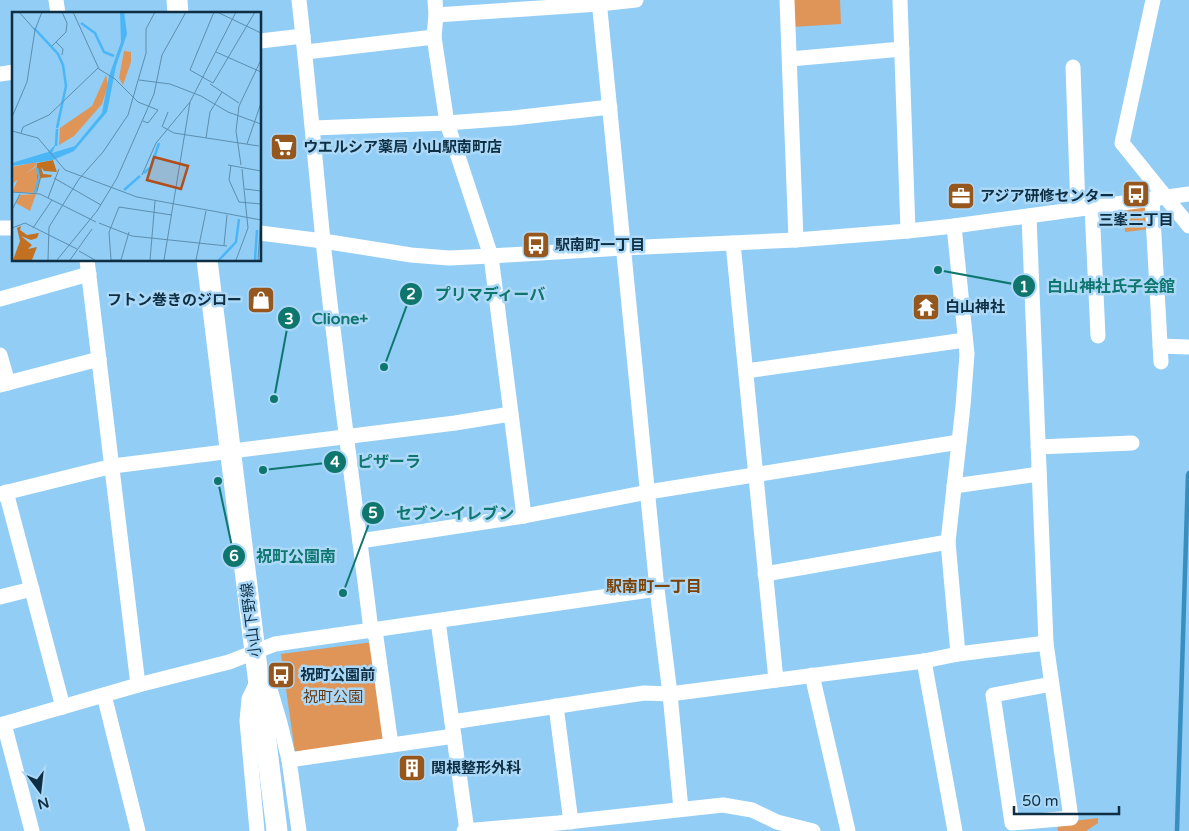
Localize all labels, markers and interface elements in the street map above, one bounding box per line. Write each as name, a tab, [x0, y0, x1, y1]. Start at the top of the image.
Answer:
inset map	[12, 12, 261, 261]
supermarket icon: ウエルシア薬局 小山駅南町店	[269, 132, 299, 162]
place label: ウエルシア薬局 小山駅南町店	[303, 138, 502, 156]
bus stop icon: 三峯二丁目	[1121, 179, 1151, 209]
office icon: アジア研修センター	[946, 181, 976, 211]
place label: アジア研修センター	[980, 187, 1114, 205]
place label: 三峯二丁目	[1098, 211, 1174, 229]
bus stop icon: 駅南町一丁目	[521, 230, 551, 260]
place label: 駅南町一丁目	[555, 236, 645, 254]
callout: 白山神社氏子会館	[1012, 271, 1185, 302]
text: 白山神社氏子会館	[1047, 277, 1175, 297]
text: 1	[1019, 278, 1029, 296]
callout: プリマディーバ	[399, 279, 556, 310]
shop icon: フトン巻きのジロー	[246, 285, 276, 315]
text: 2	[406, 285, 416, 303]
text: プリマディーバ	[435, 285, 545, 305]
place label: フトン巻きのジロー	[107, 291, 242, 309]
temple icon: 白山神社	[911, 292, 941, 322]
place label: 白山神社	[945, 298, 1005, 316]
callout: Clione+	[276, 303, 378, 334]
text: Clione+	[312, 309, 368, 329]
text: 3	[284, 310, 294, 328]
callout: ピザーラ	[322, 446, 431, 477]
text: ピザーラ	[357, 452, 421, 472]
text: 4	[330, 453, 340, 471]
callout: セブン-イレブン	[360, 498, 524, 529]
text: 5	[368, 504, 378, 522]
text: セブン-イレブン	[396, 504, 514, 524]
callout: 祝町公園南	[221, 541, 346, 572]
text: 6	[229, 547, 239, 565]
text: 祝町公園南	[256, 547, 336, 567]
district label: 駅南町一丁目	[606, 577, 702, 597]
street label: 小山下野線	[237, 582, 265, 658]
bus stop icon: 祝町公園前	[266, 660, 296, 690]
place label: 祝町公園前	[300, 666, 375, 684]
park label: 祝町公園	[303, 688, 363, 706]
building icon: 関根整形外科	[397, 753, 427, 783]
place label: 関根整形外科	[431, 759, 521, 777]
north arrow	[15, 766, 65, 816]
scale bar	[1014, 784, 1119, 816]
text: 50 m	[1022, 792, 1059, 810]
text: N	[36, 793, 51, 813]

